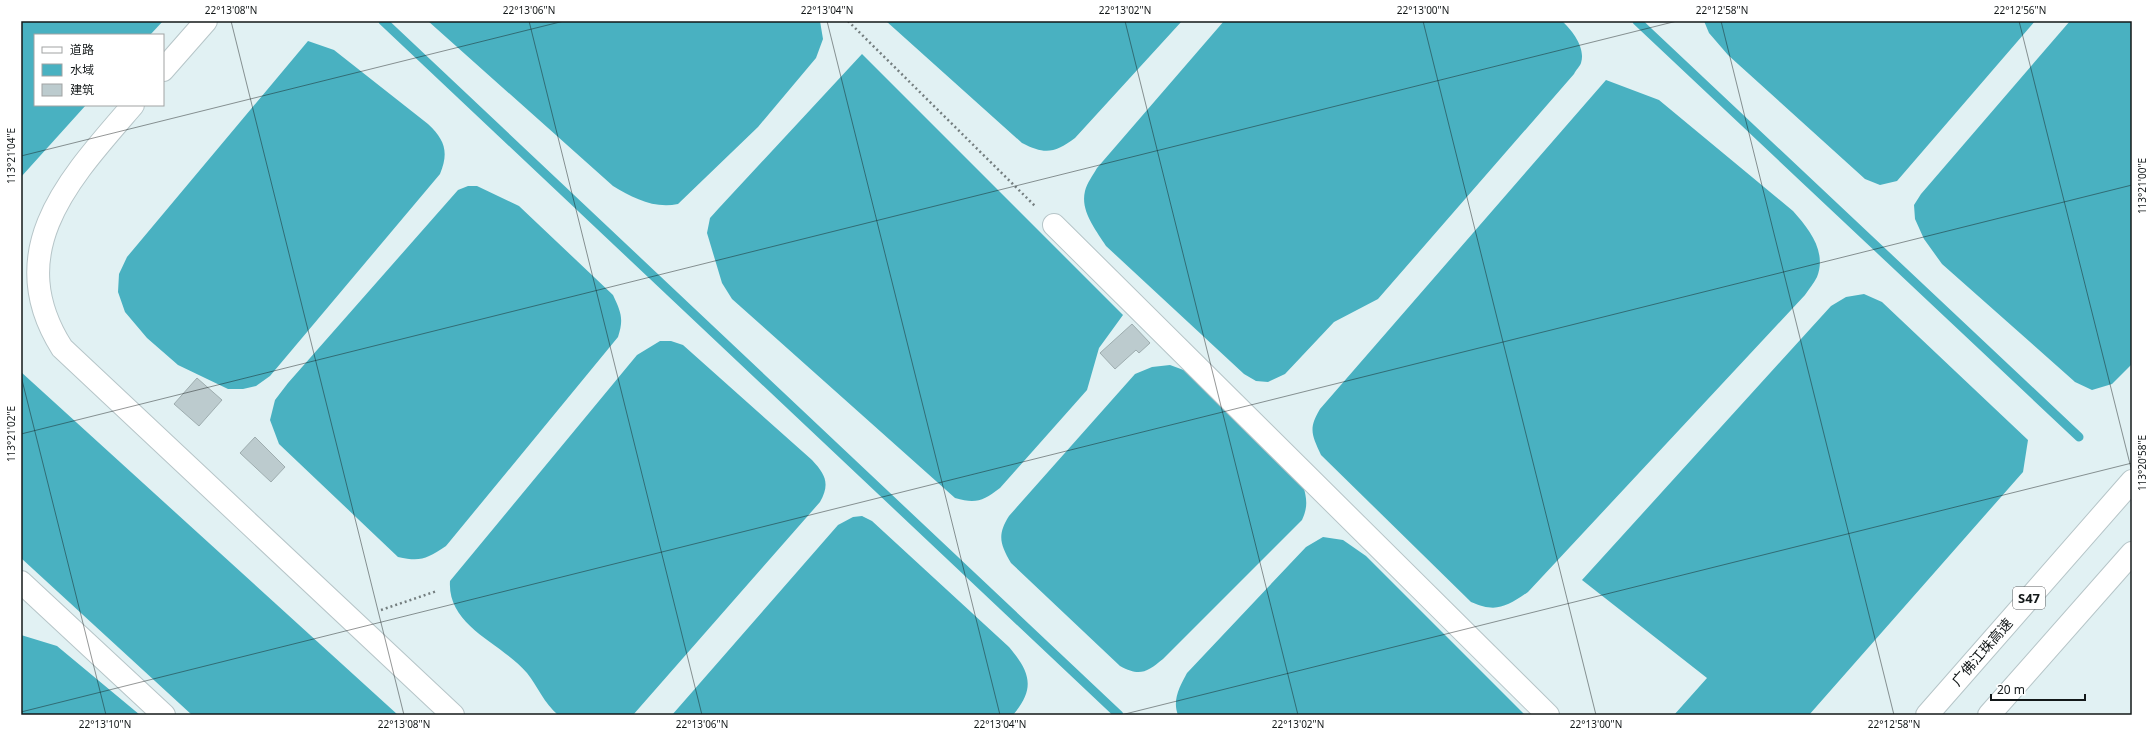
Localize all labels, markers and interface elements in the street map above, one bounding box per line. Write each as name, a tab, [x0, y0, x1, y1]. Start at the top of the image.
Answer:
text: 22°13'08"N	[205, 3, 257, 17]
text: 22°13'06"N	[503, 3, 555, 17]
text: 22°13'04"N	[801, 3, 853, 17]
text: 22°13'02"N	[1099, 3, 1151, 17]
text: 22°13'00"N	[1397, 3, 1449, 17]
text: 22°12'58"N	[1696, 3, 1748, 17]
text: 22°12'56"N	[1994, 3, 2046, 17]
legend	[34, 34, 164, 106]
text: 道路	[70, 41, 94, 58]
text: 水域	[70, 61, 94, 78]
text: 建筑	[70, 81, 94, 98]
text: 113°21'04"E	[4, 128, 18, 184]
text: 113°21'00"E	[2135, 158, 2149, 214]
text: 113°21'02"E	[4, 406, 18, 462]
text: 113°20'58"E	[2135, 435, 2149, 491]
road number: S47	[2013, 587, 2045, 609]
street label: 广佛江珠高速	[1947, 614, 2016, 690]
scale bar	[1991, 676, 2085, 702]
text: 20 m	[1997, 681, 2025, 698]
text: 22°13'10"N	[79, 717, 131, 731]
text: 22°13'08"N	[378, 717, 430, 731]
text: 22°13'06"N	[676, 717, 728, 731]
text: 22°13'04"N	[974, 717, 1026, 731]
text: 22°13'02"N	[1272, 717, 1324, 731]
text: 22°13'00"N	[1570, 717, 1622, 731]
text: 22°12'58"N	[1868, 717, 1920, 731]

